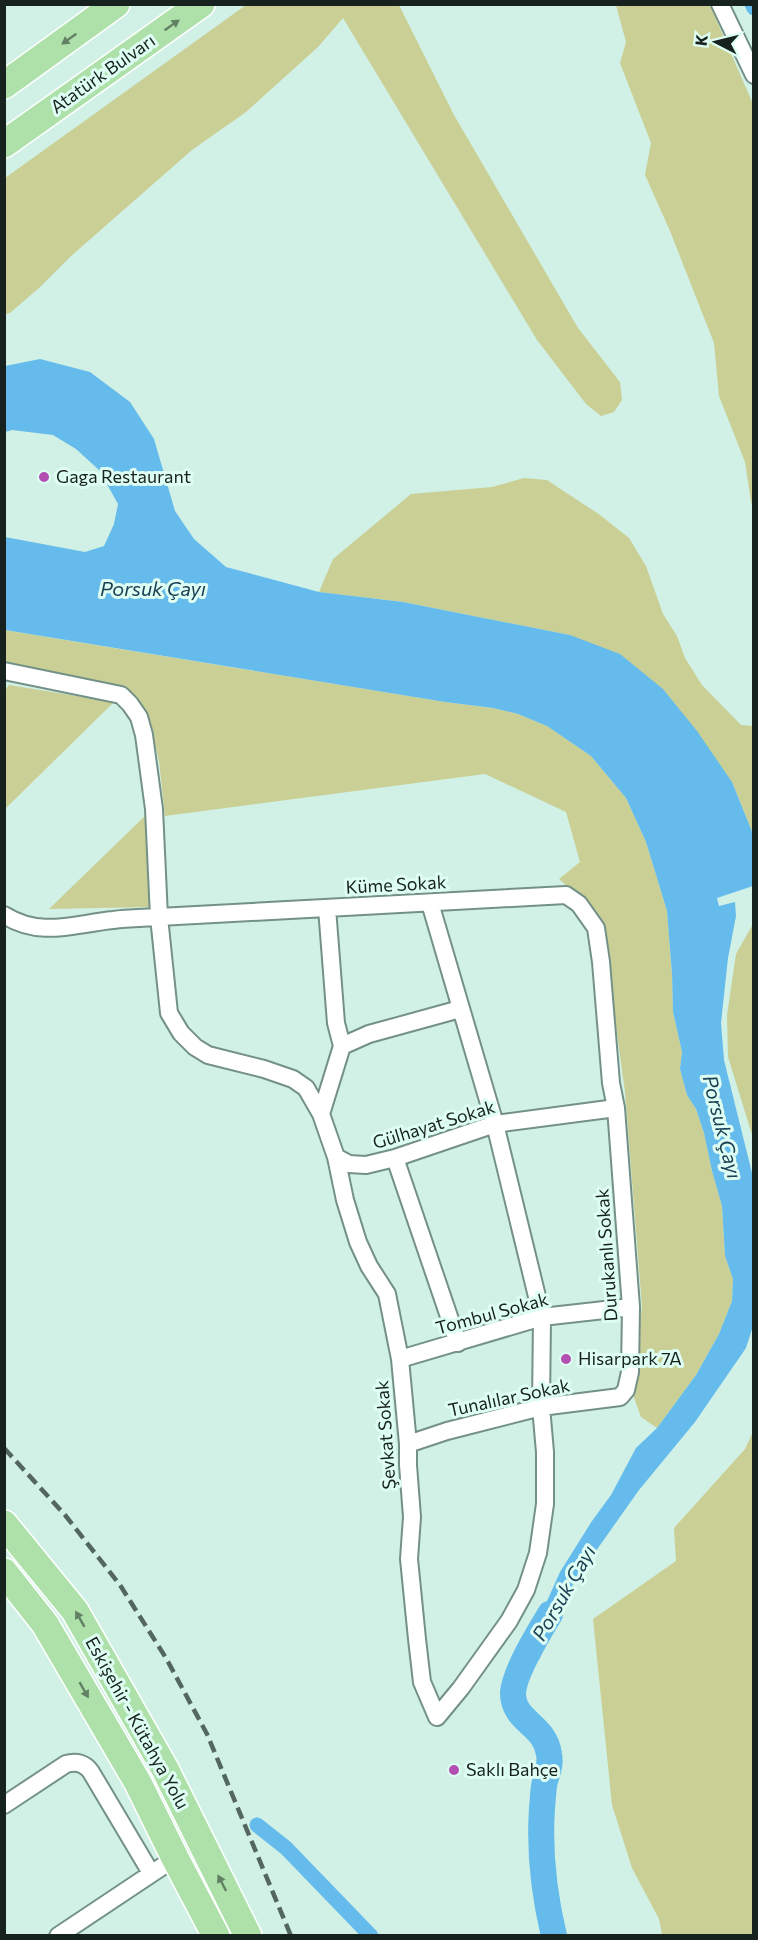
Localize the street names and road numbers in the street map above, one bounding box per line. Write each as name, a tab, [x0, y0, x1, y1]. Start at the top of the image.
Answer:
street label: Atatürk Bulvarı	[46, 29, 159, 117]
street label: Küme Sokak	[345, 870, 447, 898]
street label: Gülhayat Sokak	[370, 1095, 498, 1153]
street label: Durukanlı Sokak	[590, 1188, 622, 1322]
street label: Tombul Sokak	[433, 1287, 551, 1339]
street label: Tunalılar Sokak	[446, 1373, 572, 1421]
street label: Şevkat Sokak	[370, 1380, 400, 1490]
street label: Eskişehir - Kütahya Yolu	[81, 1632, 194, 1813]

